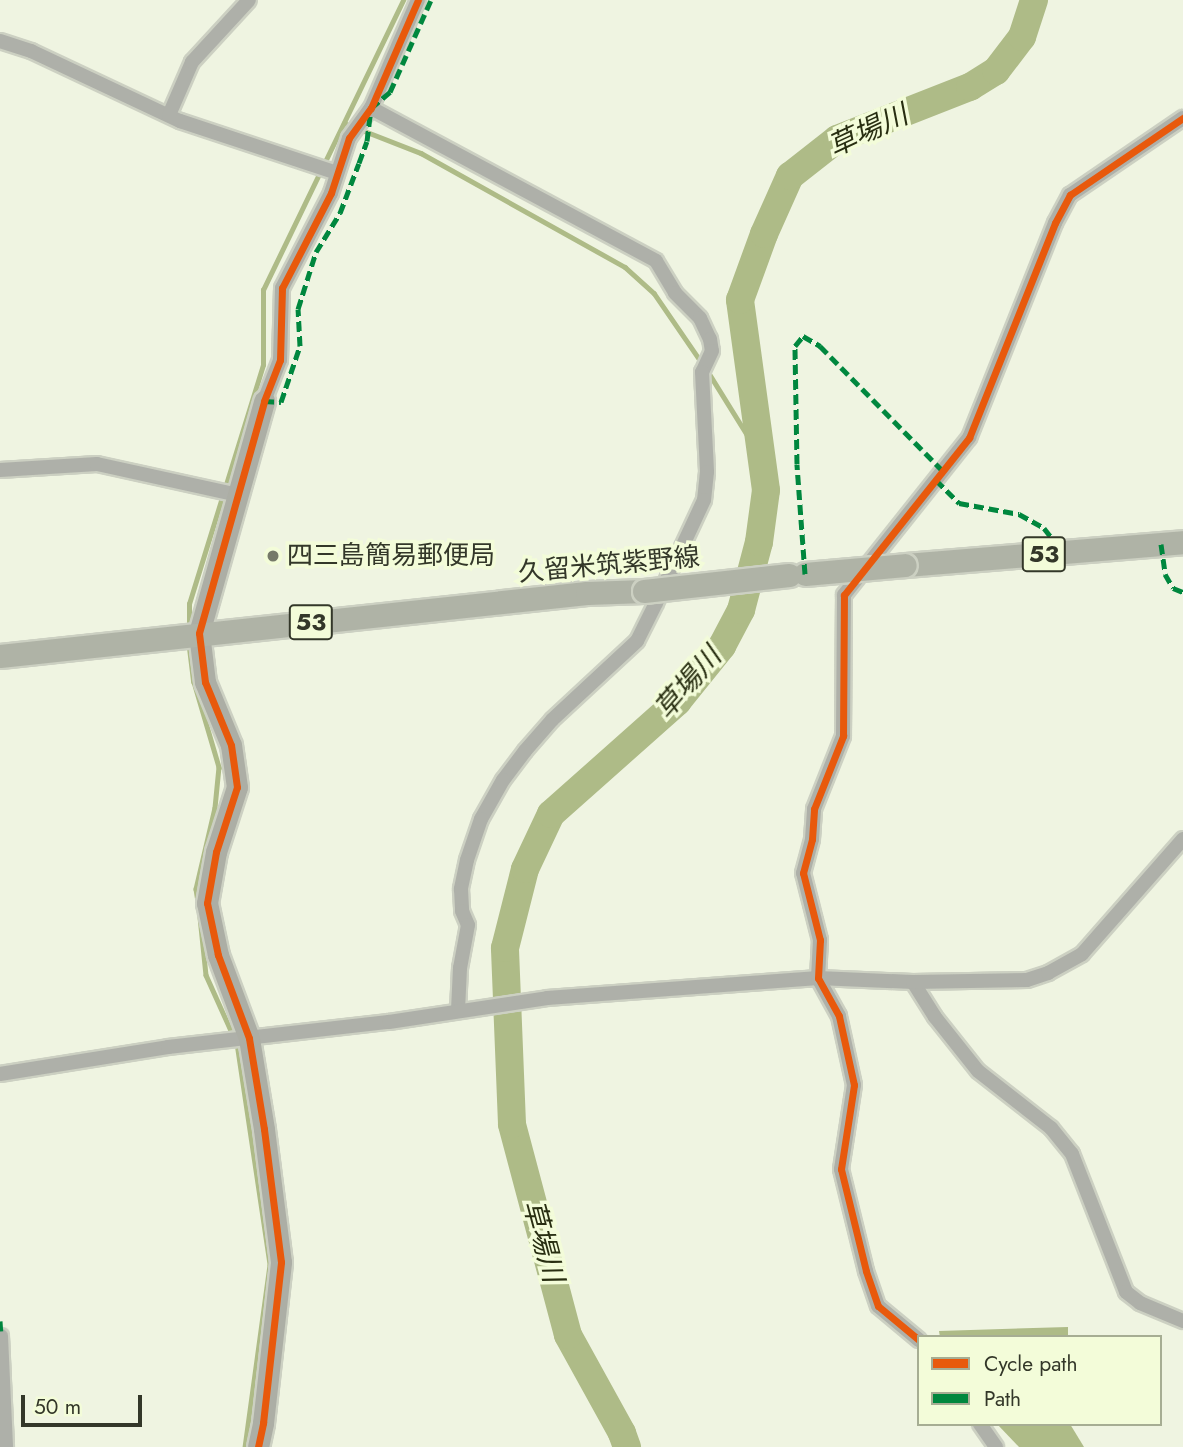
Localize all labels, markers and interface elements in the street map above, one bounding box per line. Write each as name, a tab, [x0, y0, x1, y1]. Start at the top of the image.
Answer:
water label: 草場川	[823, 98, 913, 164]
road number: 53	[1021, 534, 1067, 574]
place label: 四三島簡易郵便局	[287, 540, 495, 572]
street label: 久留米筑紫野線	[517, 542, 701, 588]
marker: 四三島簡易郵便局	[265, 548, 281, 564]
road number: 53	[288, 602, 334, 642]
water label: 草場川	[648, 640, 728, 726]
water label: 草場川	[516, 1196, 570, 1286]
legend	[917, 1335, 1162, 1426]
text: Cycle path	[984, 1349, 1077, 1379]
scale bar	[24, 1380, 145, 1424]
text: Path	[984, 1384, 1021, 1414]
text: 50 m	[34, 1392, 81, 1422]

